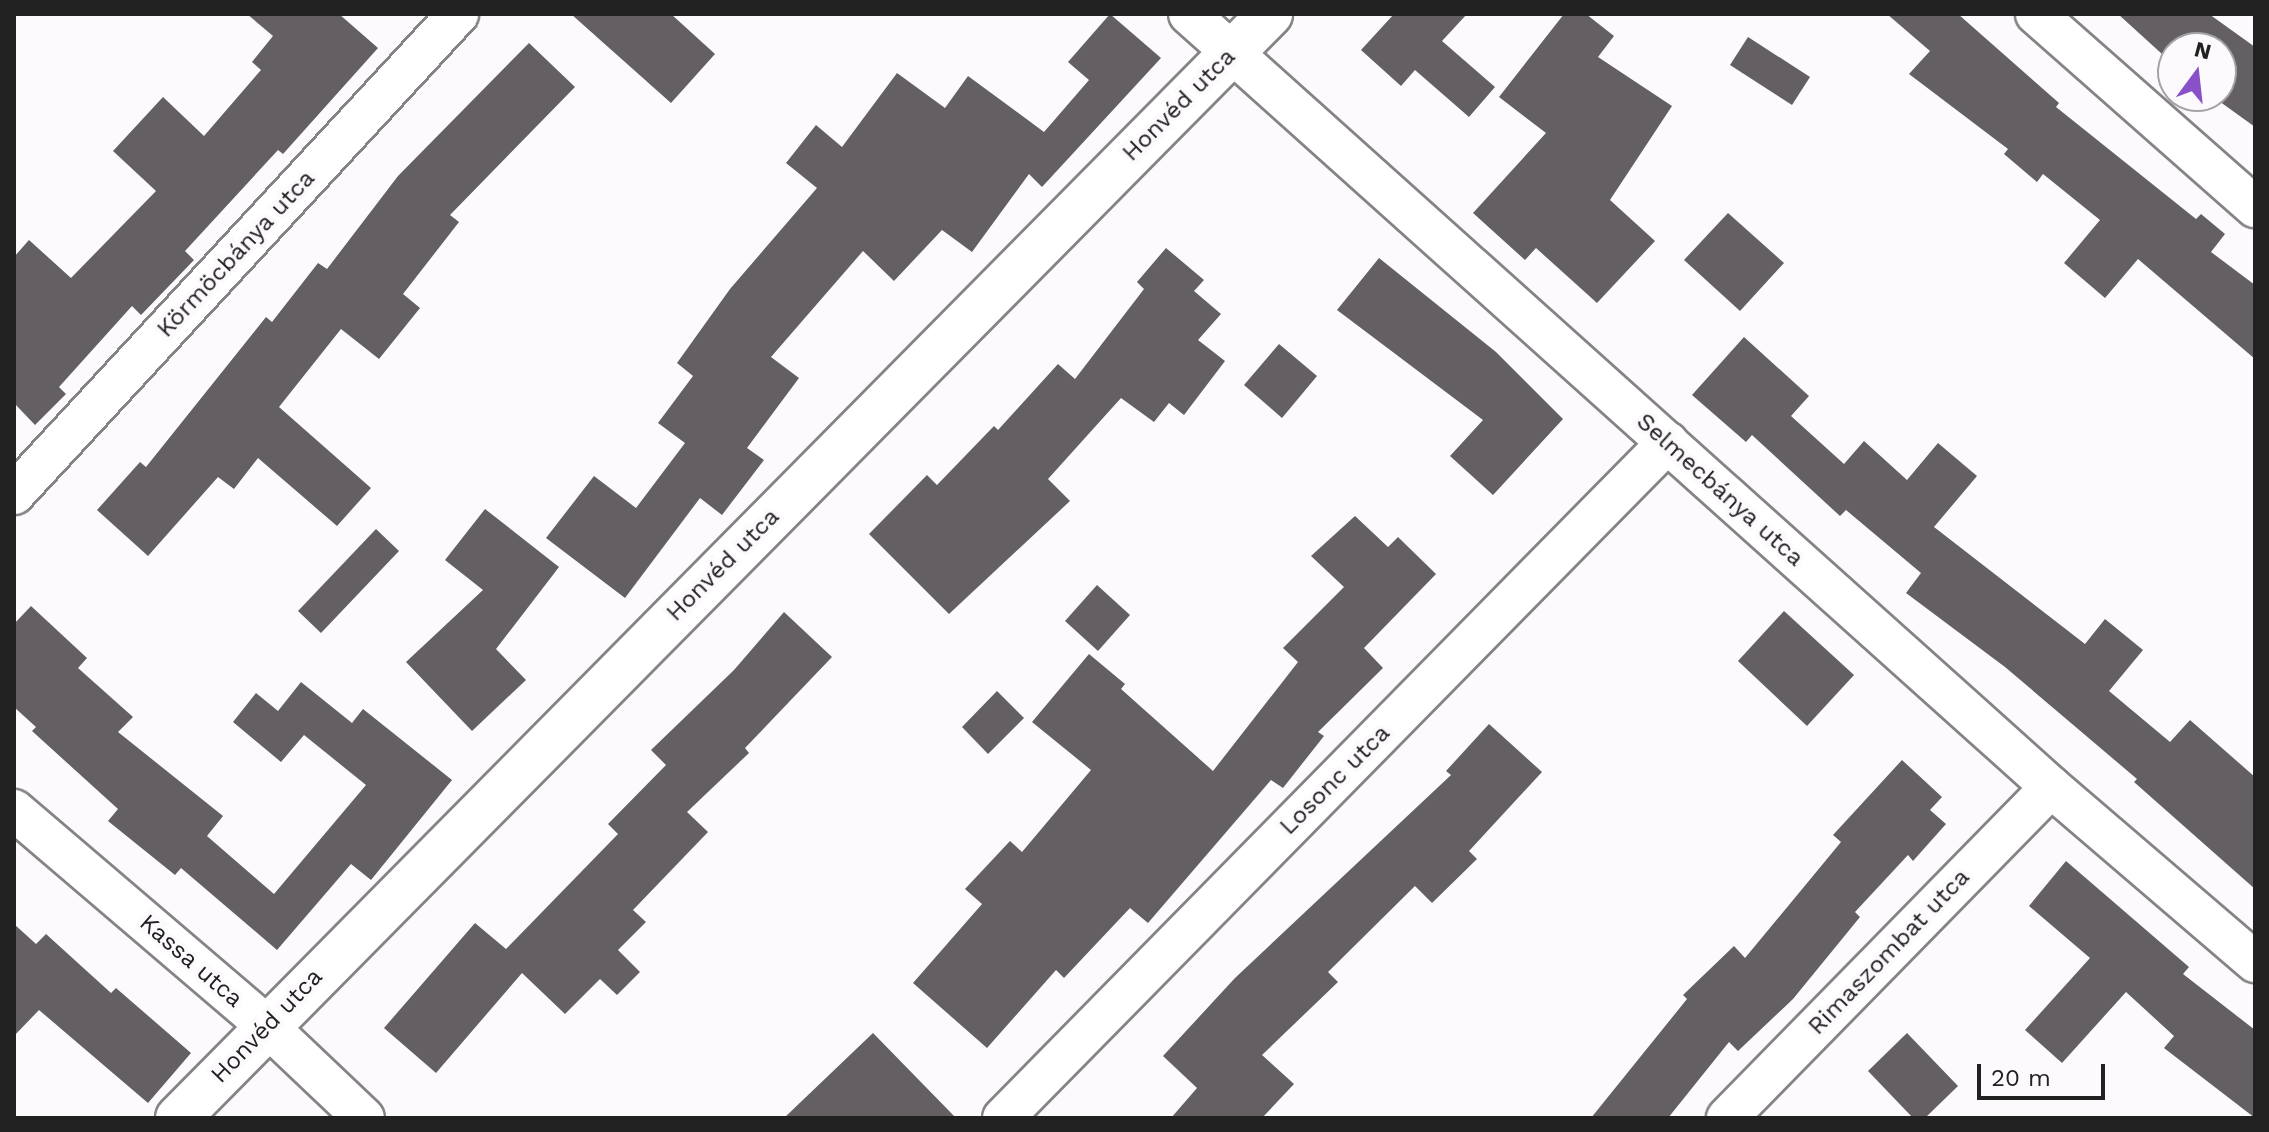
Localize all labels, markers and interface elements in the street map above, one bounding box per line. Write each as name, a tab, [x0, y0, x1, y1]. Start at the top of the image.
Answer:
north arrow	[2157, 32, 2237, 112]
text: N	[2192, 36, 2214, 64]
street label: Honvéd utca	[1117, 43, 1241, 167]
street label: Körmöcbánya utca	[151, 164, 321, 344]
street label: Selmecbánya utca	[1630, 407, 1810, 573]
street label: Honvéd utca	[661, 503, 785, 627]
street label: Losonc utca	[1274, 719, 1396, 841]
street label: Rimaszombat utca	[1802, 863, 1976, 1041]
street label: Kassa utca	[133, 908, 249, 1014]
street label: Honvéd utca	[205, 963, 329, 1089]
scale bar	[1981, 1048, 2109, 1098]
text: 20 m	[1991, 1064, 2051, 1092]

